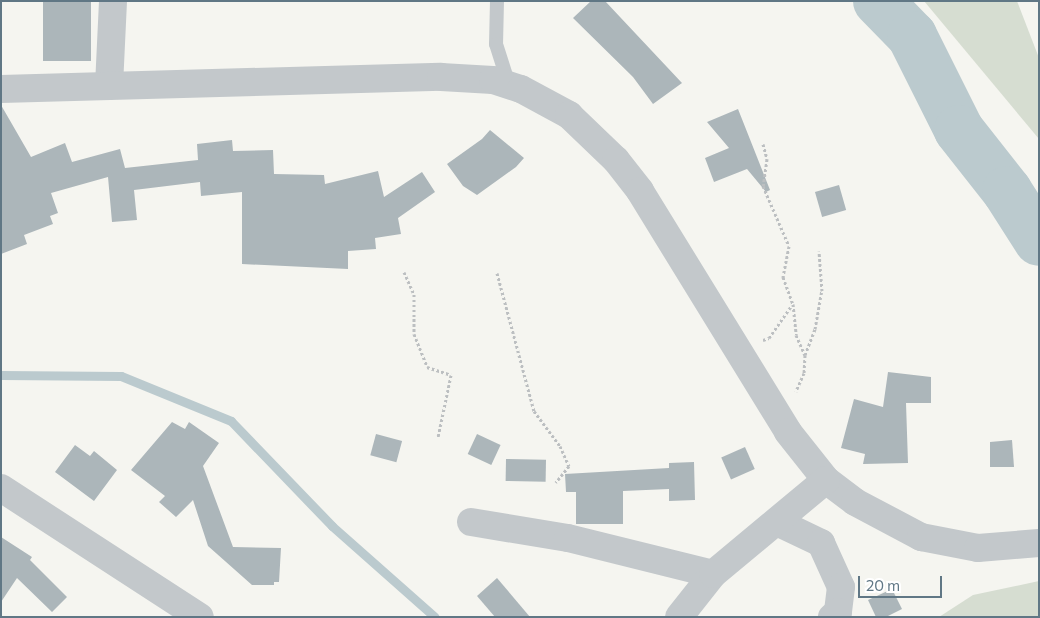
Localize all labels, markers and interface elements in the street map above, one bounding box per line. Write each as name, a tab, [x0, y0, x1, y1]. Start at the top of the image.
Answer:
scale bar	[860, 566, 944, 598]
text: 20 m	[866, 576, 900, 594]

